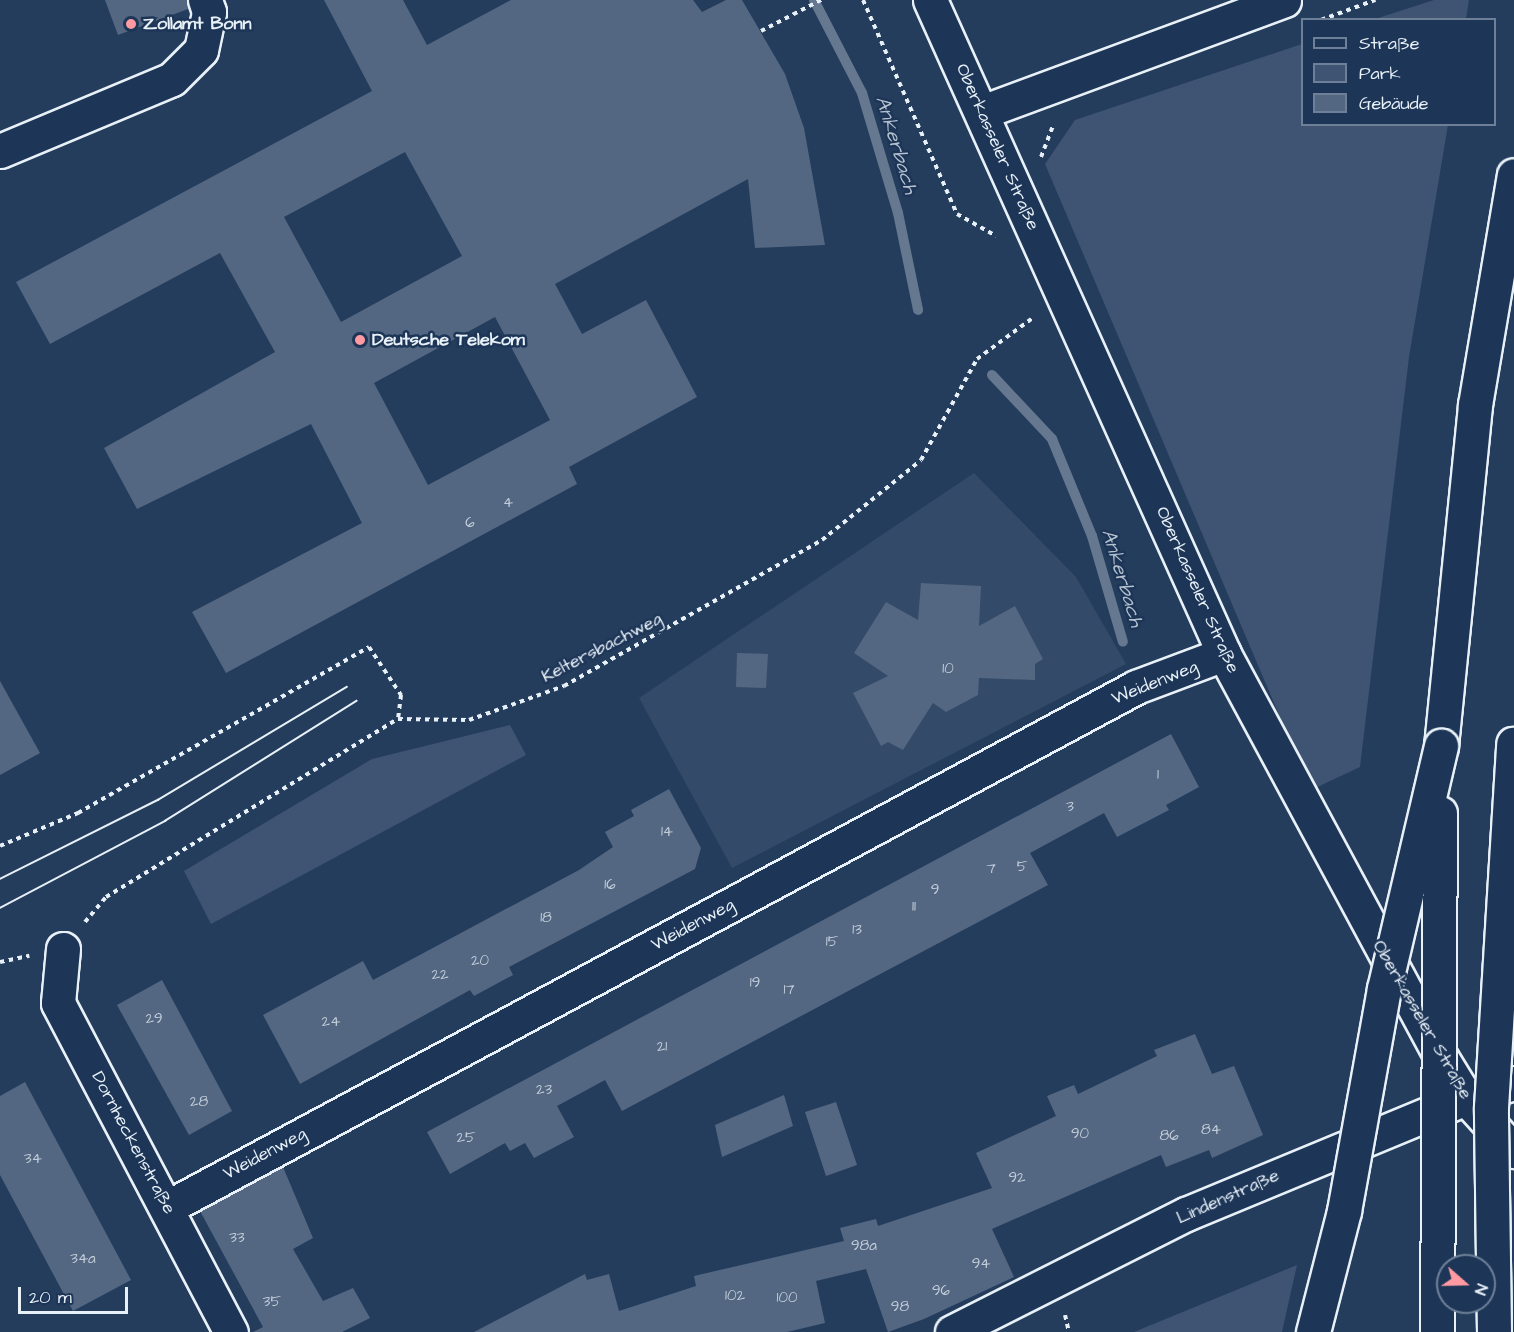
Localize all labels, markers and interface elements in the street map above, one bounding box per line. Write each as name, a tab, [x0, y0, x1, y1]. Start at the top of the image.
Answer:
place label: Zollamt Bonn	[143, 13, 251, 35]
marker: Zollamt Bonn	[124, 17, 138, 31]
legend	[1301, 18, 1496, 126]
text: Straße	[1359, 31, 1419, 56]
street label: Oberkasseler Straße	[951, 60, 1043, 234]
text: Park	[1359, 61, 1401, 86]
text: Gebäude	[1359, 91, 1429, 116]
water label: Ankerbach	[870, 93, 922, 197]
place label: Deutsche Telekom	[372, 329, 525, 351]
marker: Deutsche Telekom	[353, 333, 367, 347]
house number: 4	[503, 494, 513, 512]
street label: Oberkasseler Straße	[1151, 503, 1243, 677]
house number: 6	[465, 514, 475, 532]
water label: Ankerbach	[1096, 526, 1148, 630]
street label: Keltersbachweg	[538, 608, 666, 688]
street label: Weidenweg	[1109, 656, 1201, 710]
house number: 10	[942, 660, 954, 678]
house number: 1	[1157, 766, 1159, 784]
house number: 3	[1066, 798, 1074, 816]
house number: 14	[661, 823, 673, 841]
house number: 5	[1017, 858, 1027, 876]
house number: 7	[986, 860, 996, 878]
house number: 16	[604, 876, 616, 894]
house number: 9	[931, 881, 939, 899]
street label: Weidenweg	[648, 894, 738, 956]
house number: 11	[912, 898, 916, 916]
house number: 18	[540, 909, 552, 927]
house number: 13	[852, 921, 862, 939]
house number: 15	[826, 933, 838, 951]
street label: Oberkasseler Straße	[1368, 937, 1476, 1103]
house number: 20	[471, 952, 489, 970]
house number: 22	[431, 966, 449, 984]
house number: 19	[750, 974, 760, 992]
house number: 17	[783, 981, 795, 999]
house number: 29	[145, 1010, 163, 1028]
house number: 24	[322, 1013, 340, 1031]
house number: 21	[657, 1038, 667, 1056]
street label: Dornheckenstraße	[86, 1068, 180, 1218]
house number: 23	[536, 1081, 552, 1099]
house number: 28	[190, 1093, 208, 1111]
house number: 84	[1201, 1121, 1221, 1139]
street label: Weidenweg	[220, 1123, 310, 1185]
house number: 90	[1071, 1125, 1089, 1143]
house number: 86	[1159, 1127, 1179, 1145]
house number: 25	[456, 1129, 476, 1147]
house number: 34	[24, 1150, 42, 1168]
street label: Lindenstraße	[1173, 1165, 1283, 1229]
house number: 92	[1008, 1169, 1026, 1187]
house number: 33	[229, 1229, 245, 1247]
house number: 98a	[851, 1237, 877, 1255]
house number: 34a	[70, 1250, 96, 1268]
north arrow	[1436, 1254, 1496, 1314]
house number: 94	[972, 1255, 990, 1273]
scale bar	[21, 1275, 130, 1313]
text: N	[1469, 1281, 1493, 1298]
house number: 96	[932, 1282, 950, 1300]
text: 20 m	[29, 1285, 72, 1310]
house number: 102	[725, 1287, 745, 1305]
house number: 100	[777, 1289, 797, 1307]
house number: 35	[263, 1293, 281, 1311]
house number: 98	[891, 1298, 909, 1316]

